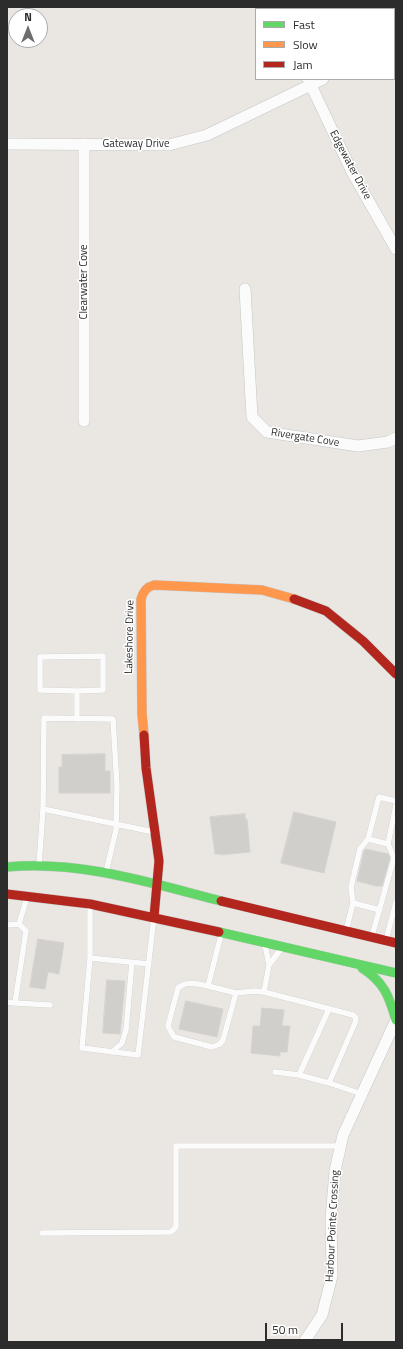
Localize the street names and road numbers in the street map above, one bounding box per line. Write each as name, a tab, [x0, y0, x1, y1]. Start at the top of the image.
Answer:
street label: Edgewater Drive	[326, 128, 374, 202]
street label: Gateway Drive	[102, 137, 170, 151]
street label: Clearwater Cove	[77, 244, 91, 320]
street label: Rivergate Cove	[270, 426, 340, 450]
street label: Lakeshore Drive	[123, 600, 137, 674]
street label: Harbour Pointe Crossing	[323, 1170, 343, 1282]

